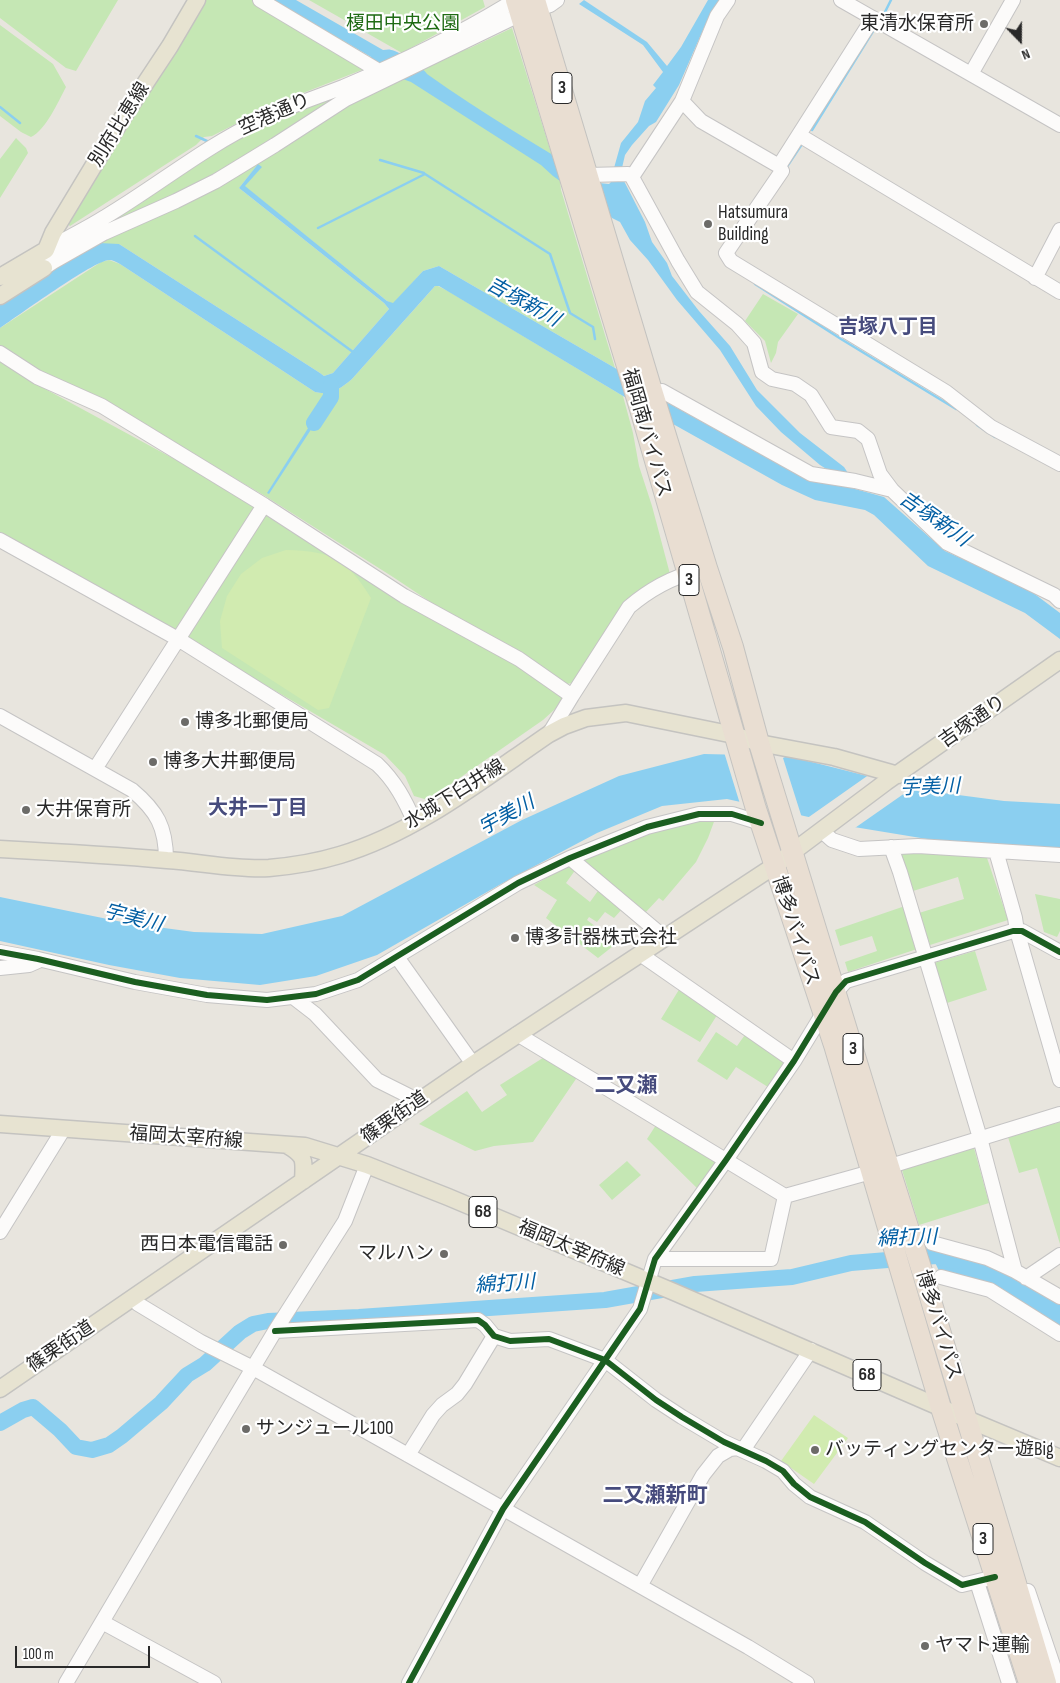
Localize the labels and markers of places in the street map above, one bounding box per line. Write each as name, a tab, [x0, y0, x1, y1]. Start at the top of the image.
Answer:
place label: 東清水保育所	[860, 13, 974, 35]
marker: 東清水保育所	[978, 18, 990, 30]
place label: Hatsumura Building	[718, 202, 788, 246]
marker: Hatsumura Building	[702, 218, 714, 230]
place label: 博多北郵便局	[195, 711, 309, 733]
marker: 博多北郵便局	[179, 716, 191, 728]
place label: 博多大井郵便局	[163, 751, 296, 773]
marker: 博多大井郵便局	[147, 756, 159, 768]
place label: 大井保育所	[36, 799, 131, 821]
marker: 大井保育所	[20, 804, 32, 816]
place label: 博多計器株式会社	[525, 927, 677, 949]
marker: 博多計器株式会社	[509, 932, 521, 944]
place label: 西日本電信電話	[140, 1234, 273, 1256]
marker: 西日本電信電話	[277, 1239, 289, 1251]
place label: マルハン	[358, 1243, 434, 1265]
marker: マルハン	[438, 1248, 450, 1260]
place label: サンジュール100	[256, 1418, 394, 1440]
marker: サンジュール100	[240, 1423, 252, 1435]
place label: バッティングセンター遊Big	[825, 1439, 1054, 1461]
marker: バッティングセンター遊Big	[809, 1444, 821, 1456]
place label: ヤマト運輸	[935, 1635, 1030, 1657]
marker: ヤマト運輸	[919, 1640, 931, 1652]

